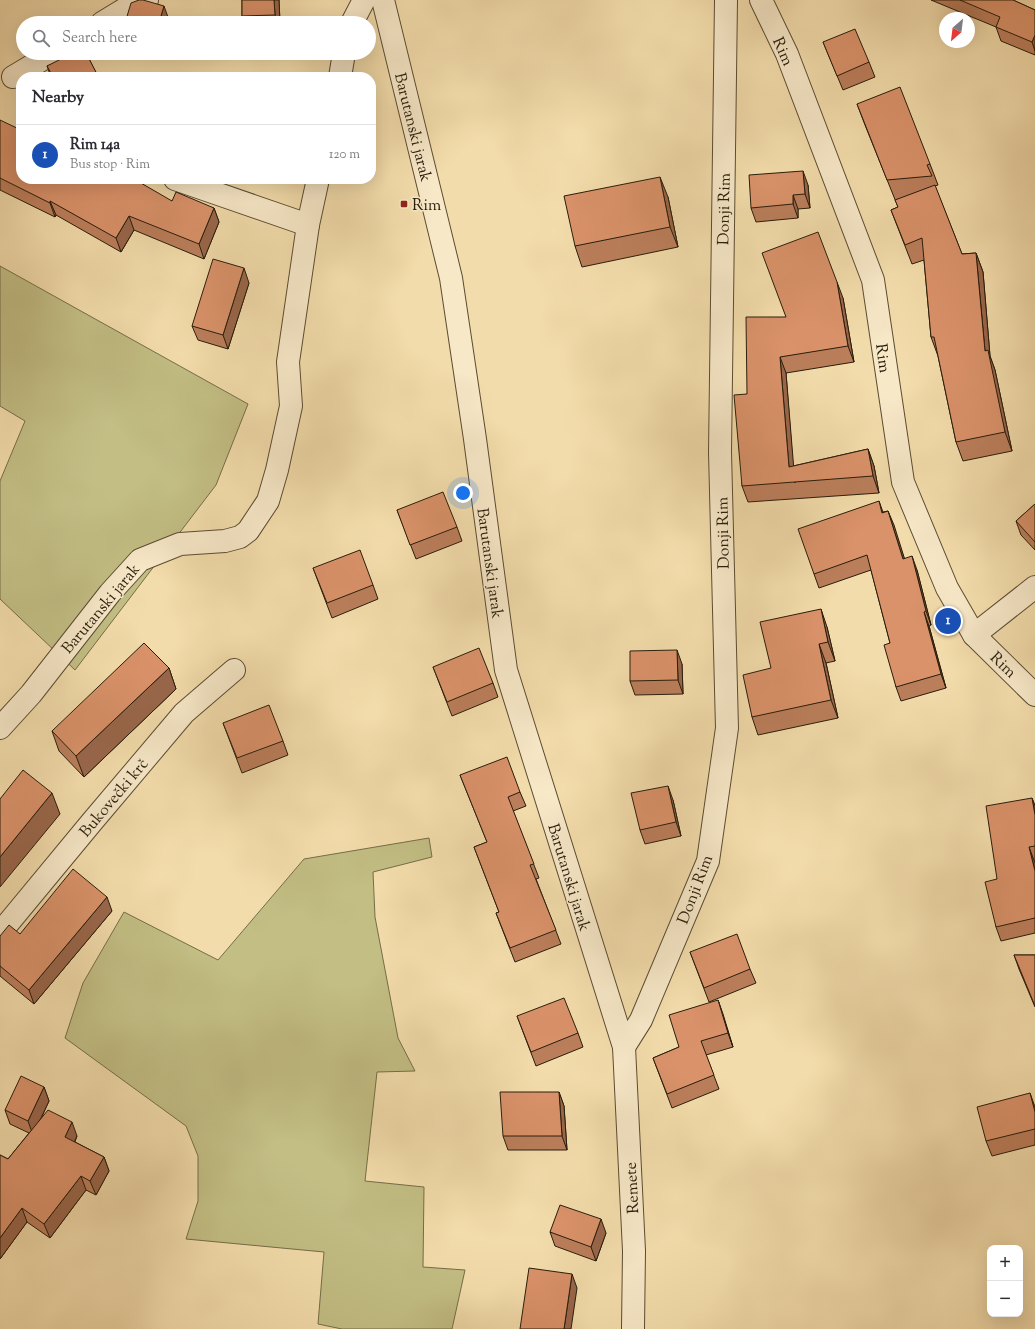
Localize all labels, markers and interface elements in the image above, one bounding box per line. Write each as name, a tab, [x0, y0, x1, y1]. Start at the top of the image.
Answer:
north arrow	[939, 12, 975, 48]
search box	[16, 16, 376, 60]
icon: search	[30, 27, 52, 49]
text: Search here	[62, 28, 137, 49]
street label: Rim	[765, 34, 798, 70]
street label: Barutanski jarak	[387, 71, 436, 185]
text: Nearby	[32, 86, 84, 110]
text: Rim 14a	[70, 135, 120, 156]
text: 1	[43, 146, 47, 164]
text: 120 m	[329, 146, 360, 164]
text: Bus stop · Rim	[70, 156, 150, 174]
street label: Donji Rim	[713, 173, 738, 245]
place label: Rim	[412, 195, 441, 218]
marker: Rim	[399, 199, 409, 209]
street label: Rim	[868, 342, 895, 374]
your location	[453, 483, 473, 503]
street label: Donji Rim	[712, 497, 737, 569]
street label: Barutanski jarak	[469, 507, 508, 620]
street label: Barutanski jarak	[57, 559, 147, 660]
pin: 1	[935, 606, 961, 636]
street label: Rim	[984, 647, 1021, 684]
street label: Bukovečki krč	[75, 754, 155, 843]
street label: Barutanski jarak	[540, 821, 595, 935]
street label: Donji Rim	[673, 852, 720, 928]
street label: Remete	[621, 1161, 646, 1214]
map controls	[987, 1245, 1023, 1317]
button: +	[987, 1245, 1023, 1281]
button: −	[987, 1281, 1023, 1317]

